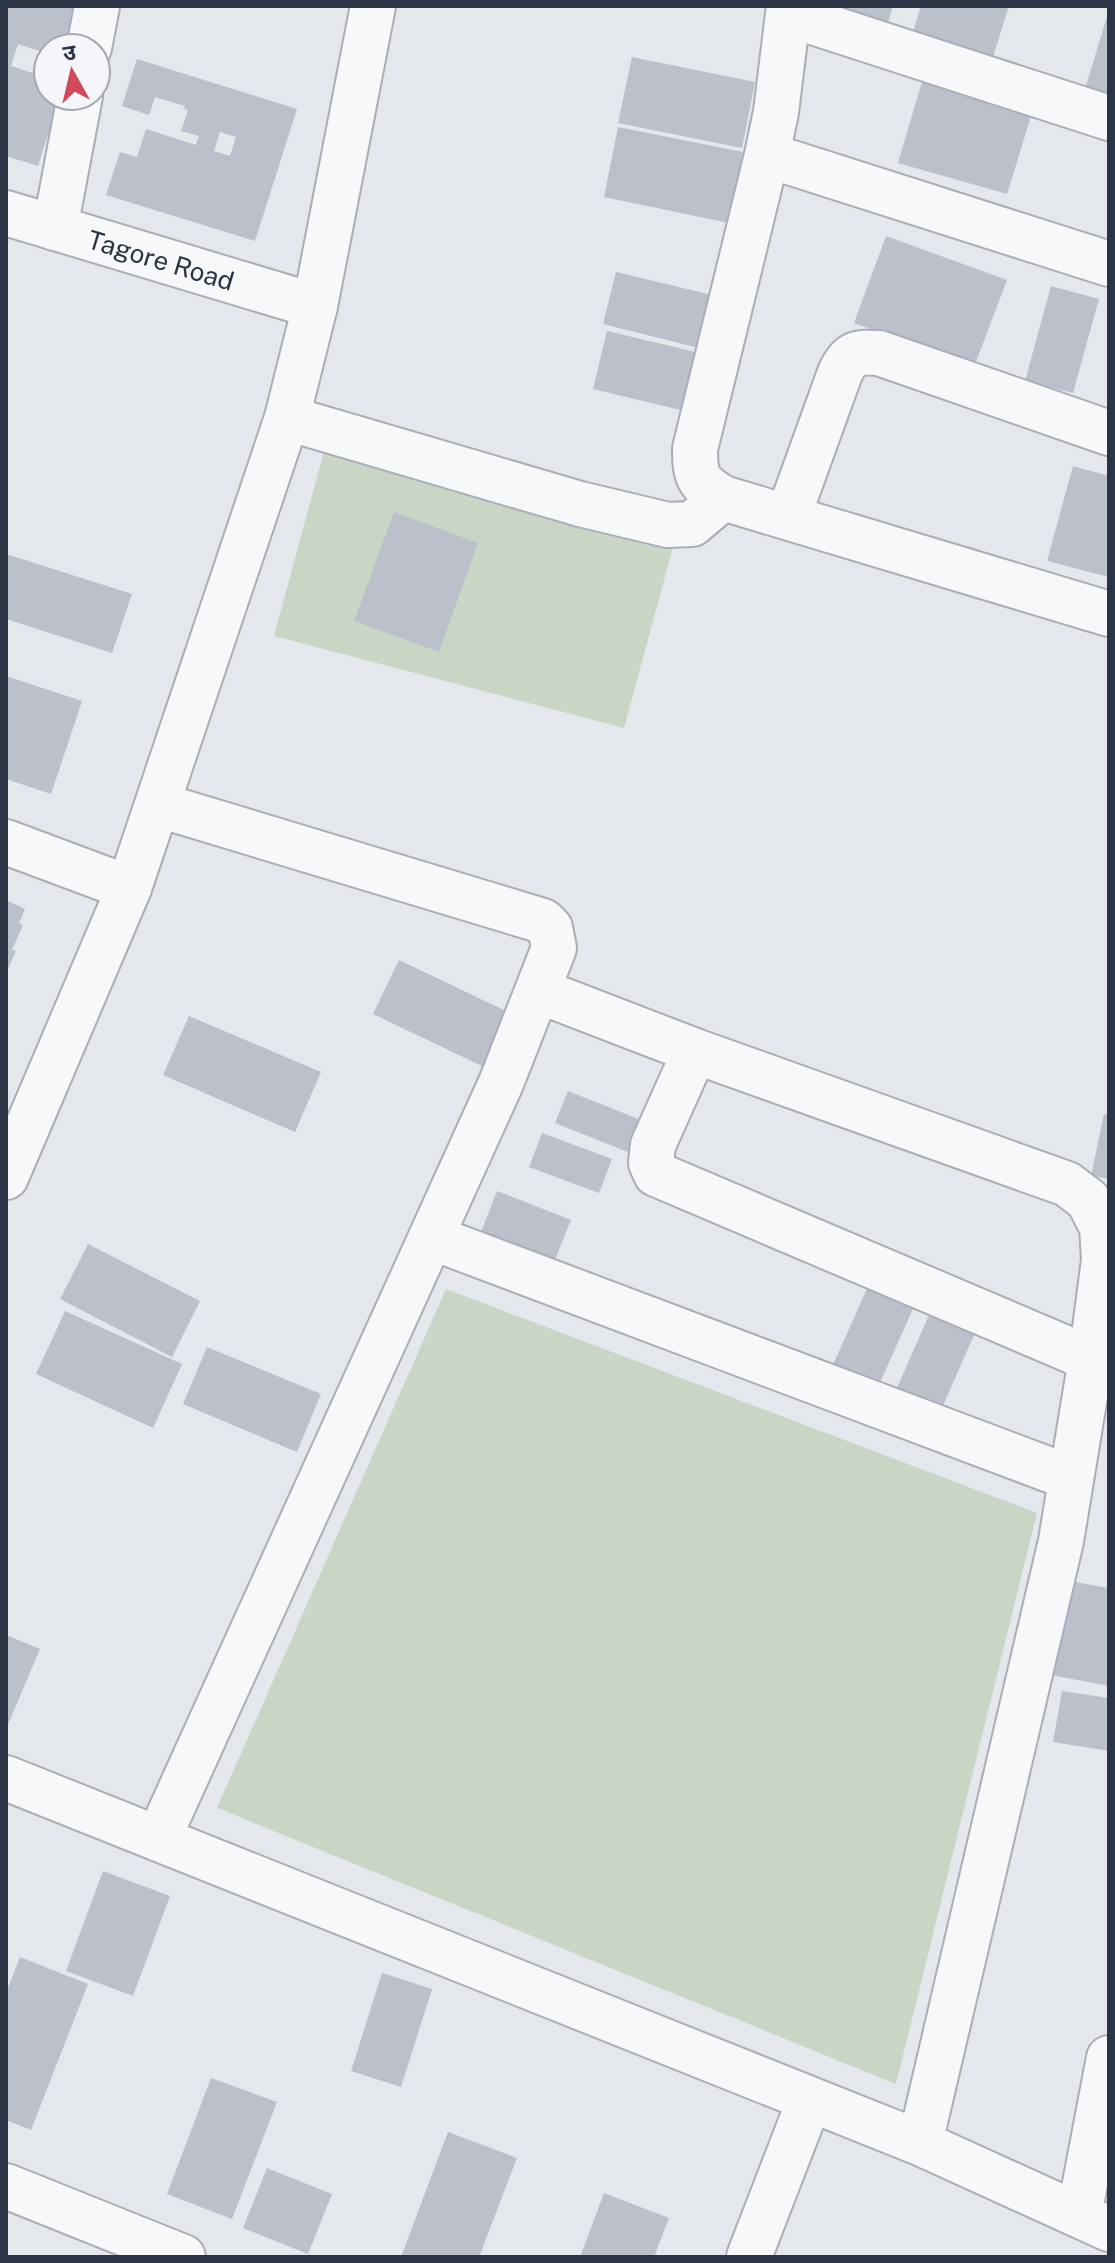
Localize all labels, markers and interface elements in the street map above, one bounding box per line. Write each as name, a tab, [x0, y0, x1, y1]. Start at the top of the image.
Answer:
north arrow	[32, 32, 112, 112]
text: उ	[61, 38, 79, 66]
street label: Tagore Road	[84, 223, 238, 296]

